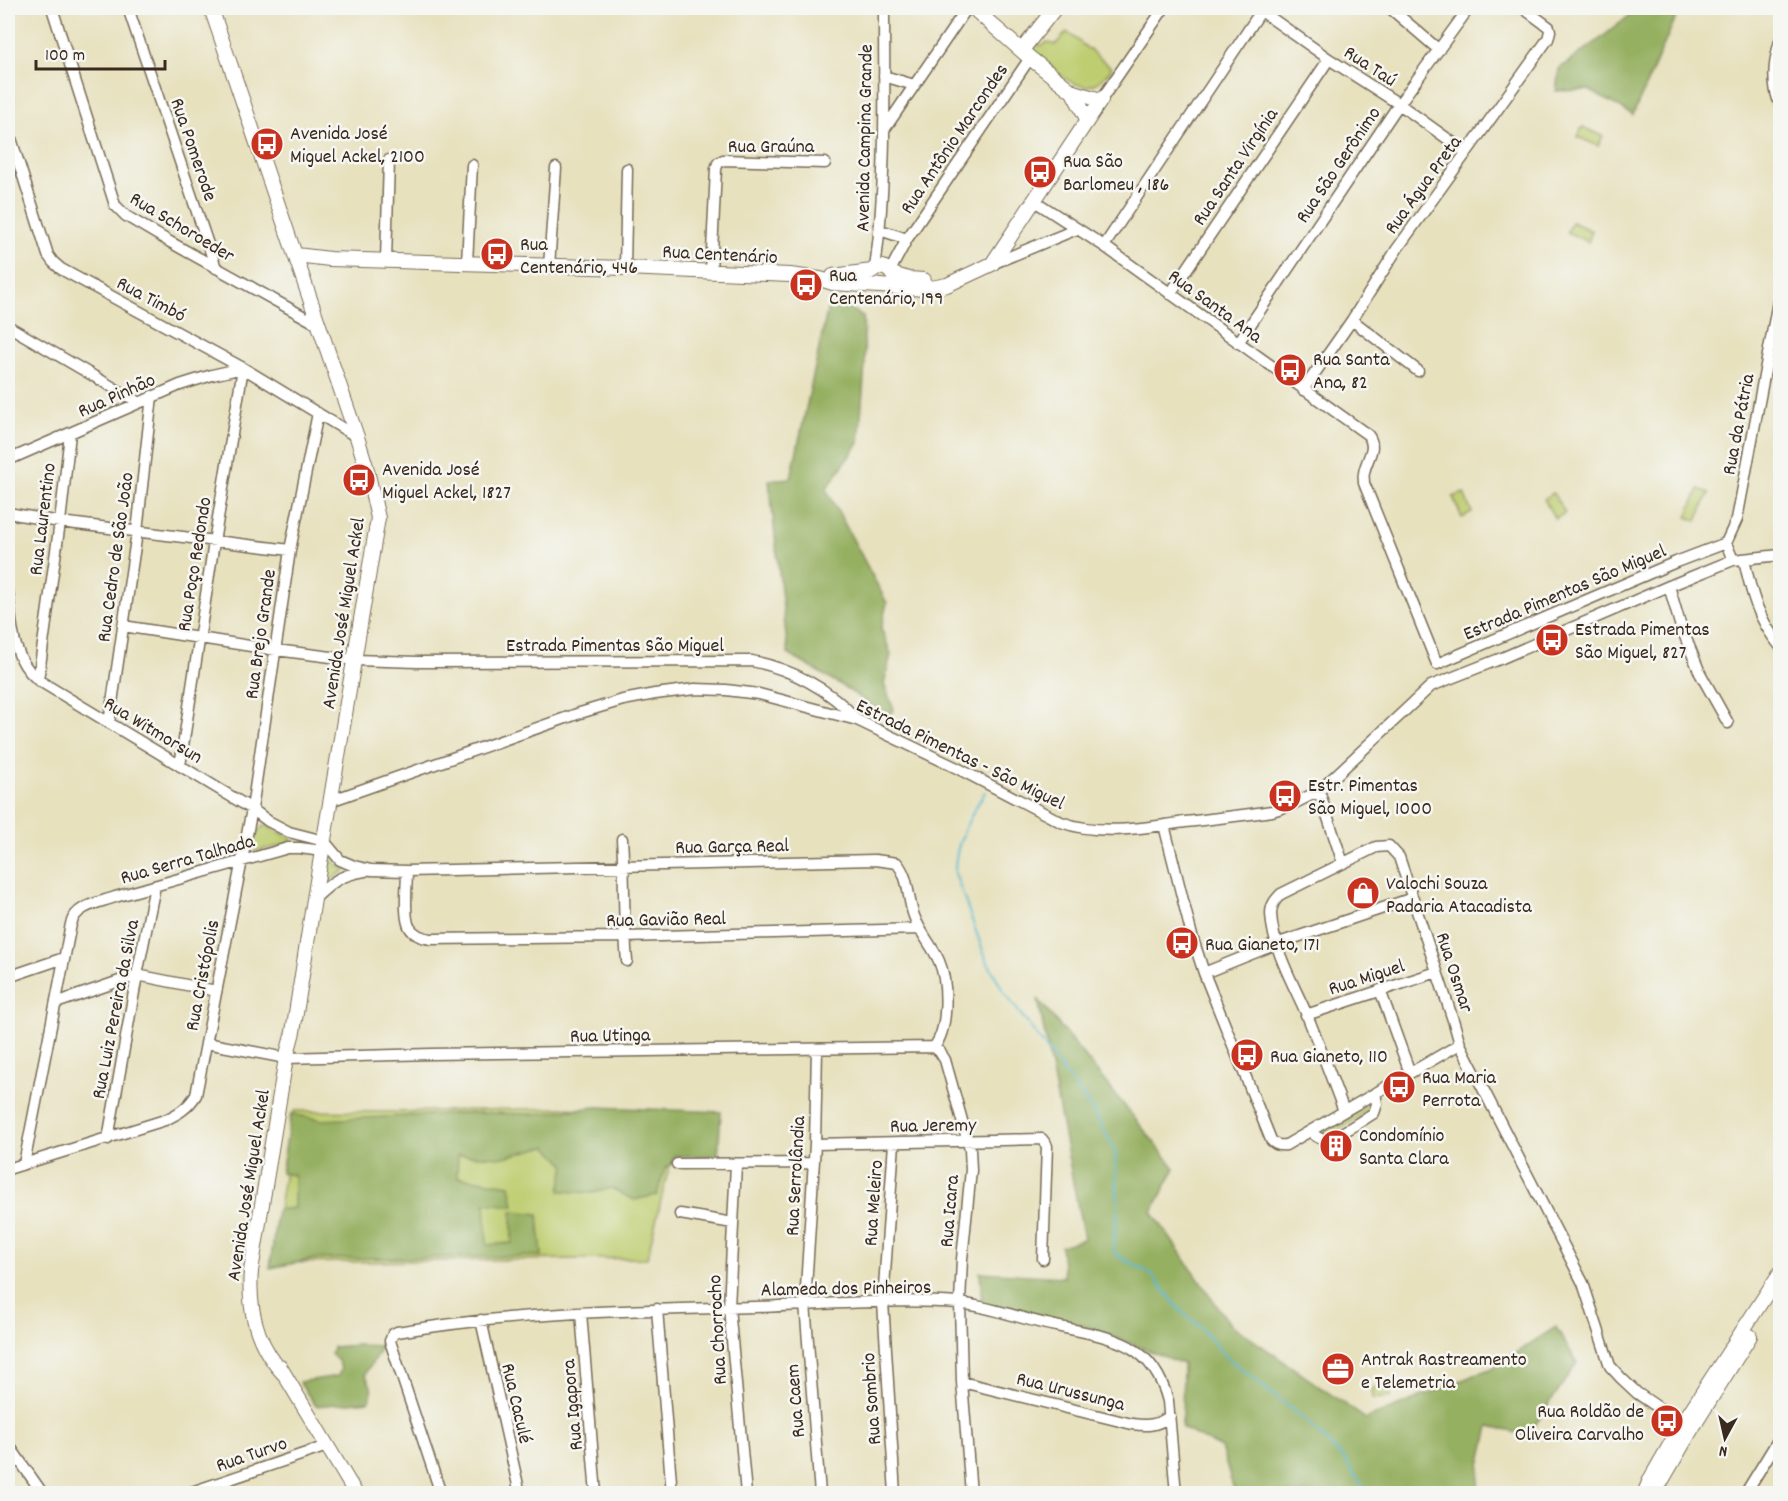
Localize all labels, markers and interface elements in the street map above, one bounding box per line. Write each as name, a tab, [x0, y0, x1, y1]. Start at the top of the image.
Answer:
scale bar	[36, 33, 165, 71]
street label: Rua Taú	[1337, 40, 1401, 95]
text: 100 m	[45, 44, 85, 69]
street label: Avenida Campina Grande	[850, 44, 882, 232]
street label: Rua Antônio Marcondes	[895, 59, 1016, 221]
street label: Rua Pomerode	[161, 95, 223, 205]
street label: Rua São Gerônimo	[1290, 102, 1389, 230]
street label: Rua Santa Virgínia	[1187, 103, 1287, 232]
place label: Avenida José Miguel Ackel, 2100	[290, 121, 425, 172]
bus stop icon: Avenida José Miguel Ackel, 2100	[249, 126, 285, 162]
street label: Rua Água Preta	[1379, 130, 1470, 241]
street label: Rua Graúna	[728, 134, 815, 162]
place label: Rua São Barlomeu , 186	[1063, 149, 1169, 200]
bus stop icon: Rua São Barlomeu , 186	[1022, 154, 1058, 190]
street label: Rua Schoroeder	[124, 186, 240, 271]
place label: Rua Centenário, 446	[520, 232, 638, 283]
bus stop icon: Rua Centenário, 446	[479, 236, 515, 272]
street label: Rua Centenário	[661, 239, 778, 273]
place label: Rua Centenário, 199	[829, 263, 943, 314]
street label: Rua Santa Ana	[1161, 264, 1268, 352]
bus stop icon: Rua Centenário, 199	[788, 267, 824, 303]
street label: Rua Timbó	[111, 271, 190, 331]
place label: Rua Santa Ana, 82	[1313, 347, 1390, 398]
bus stop icon: Rua Santa Ana, 82	[1272, 352, 1308, 388]
street label: Rua Pinhão	[74, 367, 161, 426]
street label: Rua da Pátria	[1716, 371, 1764, 478]
place label: Avenida José Miguel Ackel, 1827	[382, 457, 511, 508]
street label: Rua Laurentino	[23, 461, 65, 577]
bus stop icon: Avenida José Miguel Ackel, 1827	[341, 462, 377, 498]
street label: Rua Cedro de São João	[91, 471, 143, 644]
street label: Rua Poço Redondo	[171, 495, 220, 634]
street label: Avenida José Miguel Ackel	[316, 515, 374, 711]
street label: Estrada Pimentas São Miguel	[1459, 538, 1671, 649]
street label: Rua Brejo Grande	[239, 567, 285, 701]
place label: Estrada Pimentas São Miguel, 827	[1575, 617, 1710, 668]
bus stop icon: Estrada Pimentas São Miguel, 827	[1534, 622, 1570, 658]
street label: Estrada Pimentas São Miguel	[506, 633, 724, 661]
street label: Rua Witmorsun	[98, 691, 207, 772]
street label: Estrada Pimentas - São Miguel	[850, 693, 1069, 819]
place label: Estr. Pimentas São Miguel, 1000	[1308, 773, 1432, 824]
bus stop icon: Estr. Pimentas São Miguel, 1000	[1267, 778, 1303, 814]
street label: Rua Serra Talhada	[118, 828, 259, 893]
street label: Rua Garça Real	[675, 833, 789, 863]
place label: Valochi Souza Padaria Atacadista	[1386, 871, 1532, 922]
shop icon: Valochi Souza Padaria Atacadista	[1345, 875, 1381, 911]
street label: Rua Gavião Real	[606, 906, 726, 936]
street label: Rua Luiz Pereira da Silva	[86, 917, 148, 1102]
street label: Rua Cristópolis	[179, 917, 228, 1034]
bus stop icon: Rua Gianeto, 171	[1164, 925, 1200, 961]
street label: Rua Osmar	[1427, 929, 1479, 1017]
place label: Rua Gianeto, 171	[1205, 932, 1320, 960]
street label: Rua Miguel	[1325, 953, 1409, 1004]
street label: Rua Utinga	[570, 1022, 651, 1052]
bus stop icon: Rua Gianeto, 110	[1229, 1037, 1265, 1073]
place label: Rua Gianeto, 110	[1270, 1044, 1388, 1072]
place label: Rua Maria Perrota	[1422, 1065, 1497, 1116]
bus stop icon: Rua Maria Perrota	[1381, 1069, 1417, 1105]
street label: Avenida José Miguel Ackel	[221, 1087, 279, 1283]
street label: Rua Jeremy	[890, 1112, 977, 1142]
street label: Rua Serrolândia	[780, 1115, 814, 1237]
place label: Condomínio Santa Clara	[1359, 1123, 1449, 1174]
building icon: Condomínio Santa Clara	[1318, 1128, 1354, 1164]
street label: Rua Meleiro	[858, 1159, 892, 1247]
street label: Rua Icara	[934, 1173, 968, 1249]
street label: Rua Chorrocho	[702, 1274, 736, 1386]
street label: Alameda dos Pinheiros	[761, 1275, 932, 1305]
place label: Antrak Rastreamento e Telemetria	[1361, 1347, 1527, 1398]
office icon: Antrak Rastreamento e Telemetria	[1320, 1351, 1356, 1387]
street label: Rua Sombrio	[856, 1352, 890, 1446]
street label: Rua Igapora	[556, 1357, 592, 1452]
street label: Rua Caculé	[492, 1361, 538, 1447]
street label: Rua Caem	[780, 1363, 814, 1439]
street label: Rua Urussunga	[1013, 1366, 1128, 1420]
place label: Rua Roldão de Oliveira Carvalho	[1515, 1399, 1644, 1450]
bus stop icon: Rua Roldão de Oliveira Carvalho	[1649, 1403, 1685, 1439]
north arrow	[1695, 1408, 1755, 1468]
street label: Rua Turvo	[213, 1431, 291, 1481]
text: N	[1718, 1438, 1729, 1462]

